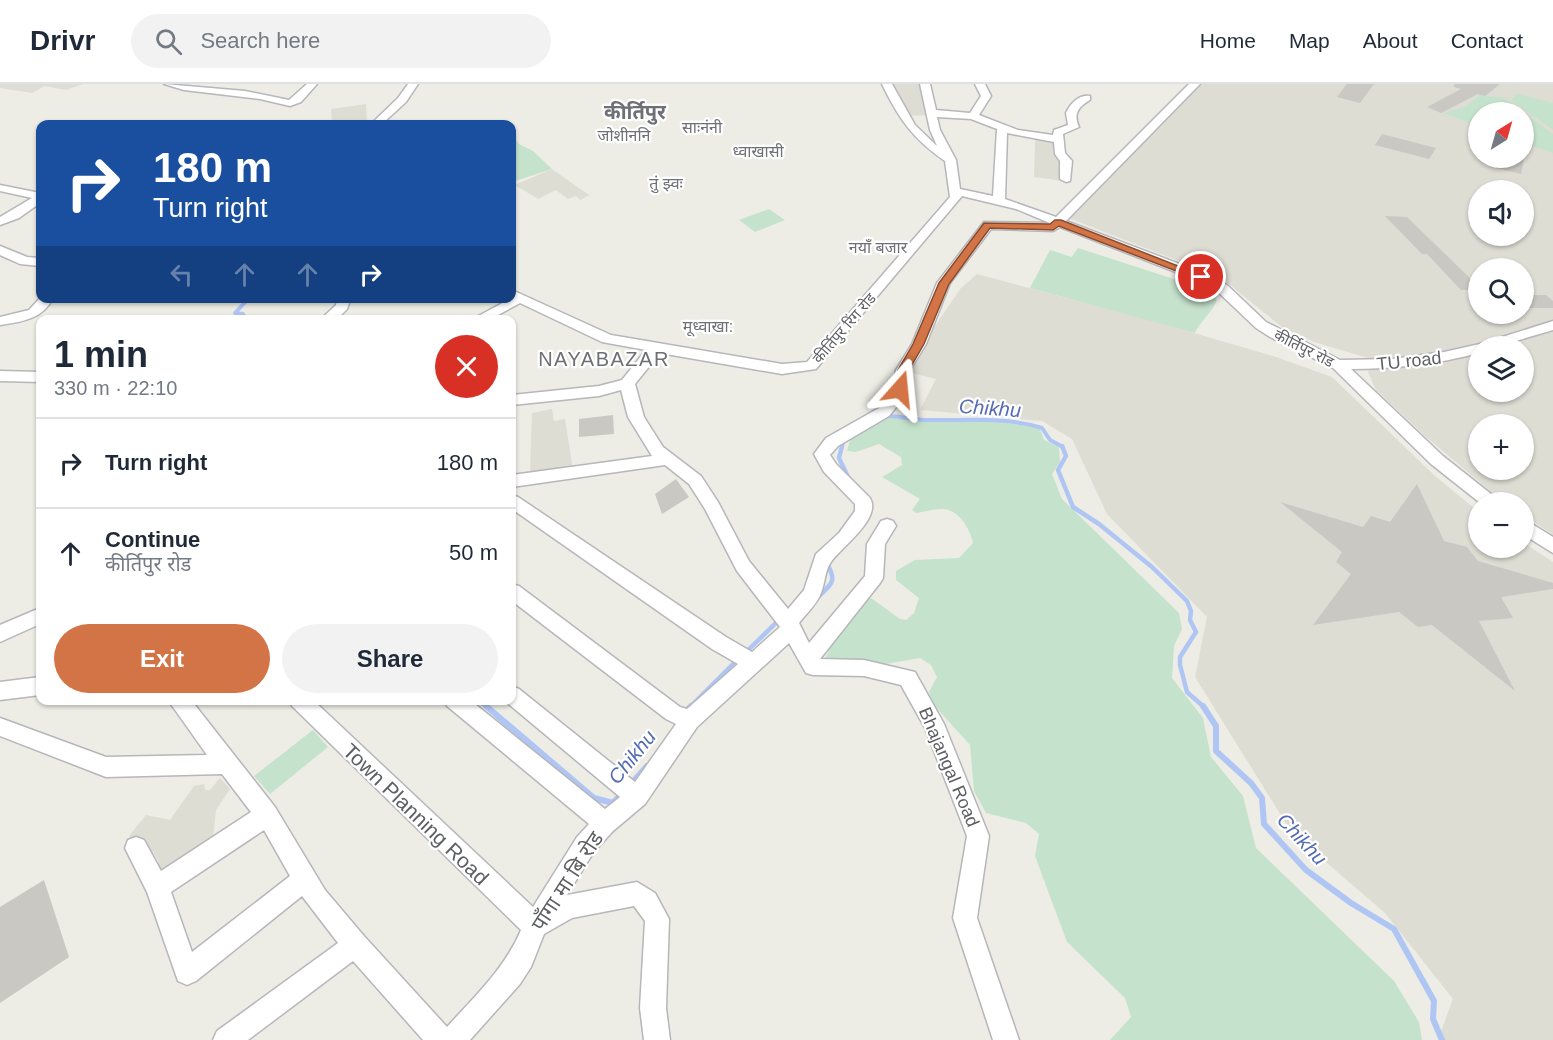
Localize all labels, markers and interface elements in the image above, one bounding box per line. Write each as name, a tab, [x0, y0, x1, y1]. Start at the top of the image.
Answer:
search box	[131, 14, 551, 68]
text: Drivr	[30, 25, 95, 56]
icon: search	[152, 25, 185, 58]
text: Search here	[200, 28, 320, 53]
text: Home	[1200, 29, 1256, 52]
text: Map	[1289, 29, 1330, 52]
text: About	[1363, 29, 1418, 52]
text: Contact	[1451, 29, 1523, 52]
district label: कीर्तिपुर	[604, 101, 667, 125]
north arrow	[1468, 102, 1534, 168]
map controls	[1468, 102, 1534, 558]
district label: साःनंनी	[682, 119, 723, 136]
district label: जोशीननि	[598, 127, 652, 144]
district label: ध्वाखासी	[732, 143, 784, 160]
icon: right	[54, 144, 132, 222]
text: 180 m	[153, 144, 272, 191]
district label: तुं झ्वः	[649, 175, 684, 194]
button: sound	[1468, 180, 1534, 246]
text: Turn right	[153, 193, 268, 223]
district label: नयाँ बजार	[849, 238, 908, 256]
pin	[1175, 251, 1226, 302]
icon: left	[165, 258, 198, 291]
icon: ahead	[228, 258, 261, 291]
icon: ahead	[291, 258, 324, 291]
icon: right	[354, 258, 387, 291]
button: search	[1468, 258, 1534, 324]
icon: arrive	[1184, 260, 1217, 293]
street label: कीर्तिपुर रिंग रोड	[809, 289, 881, 368]
district label: मूध्वाखा:	[683, 318, 733, 337]
street label: कीर्तिपुर रोड	[1270, 326, 1338, 372]
text: 1 min	[54, 334, 148, 375]
button: close	[435, 335, 498, 398]
button: layers	[1468, 336, 1534, 402]
district label: NAYABAZAR	[538, 348, 670, 370]
street label: TU road	[1376, 348, 1442, 374]
position arrow	[868, 357, 932, 421]
text: 330 m · 22:10	[54, 377, 177, 399]
water label: Chikhu	[958, 395, 1022, 421]
button: +	[1468, 414, 1534, 480]
icon: right	[54, 447, 87, 480]
text: Turn right	[105, 450, 207, 475]
text: 180 m	[437, 450, 498, 475]
button: −	[1468, 492, 1534, 558]
text: Continue	[105, 527, 200, 552]
icon: ahead	[54, 537, 87, 570]
text: 50 m	[449, 540, 498, 565]
text: कीर्तिपुर रोड	[105, 553, 191, 575]
button: Exit	[54, 624, 270, 693]
button: Share	[282, 624, 498, 693]
street label: Bhajangal Road	[915, 704, 983, 830]
water label: Chikhu	[604, 726, 660, 788]
street label: Town Planning Road	[339, 739, 493, 889]
water label: Chikhu	[1273, 809, 1331, 869]
street label: पाँगा मा बि रोड	[527, 827, 608, 935]

